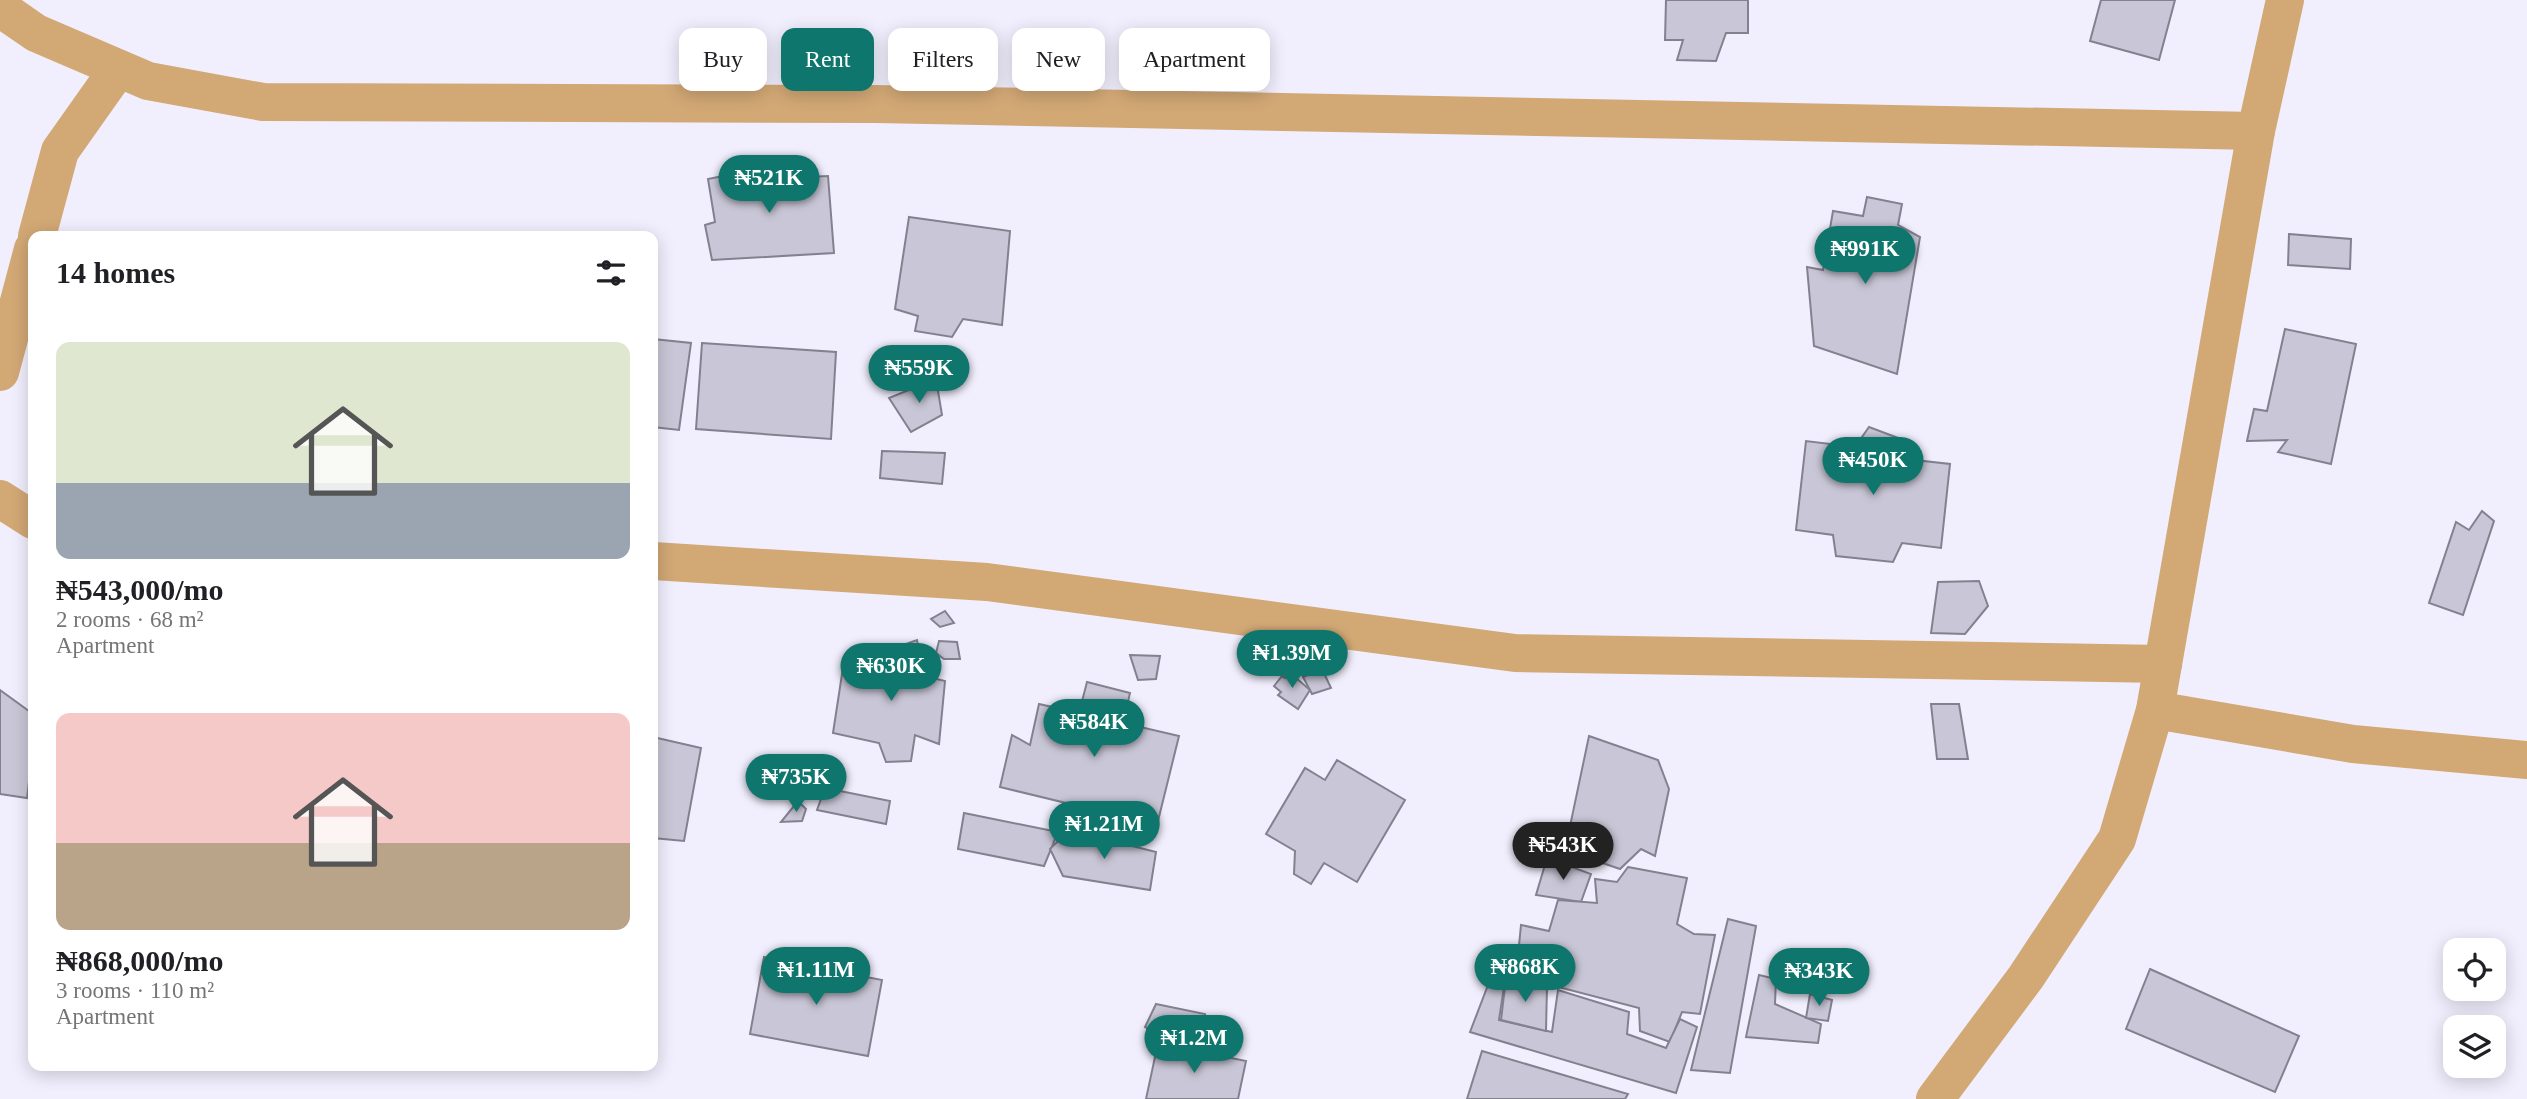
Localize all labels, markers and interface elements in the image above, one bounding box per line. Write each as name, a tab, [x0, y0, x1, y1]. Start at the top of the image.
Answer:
chip: Buy	[679, 28, 767, 91]
chip: Rent	[781, 28, 874, 91]
chip: Filters	[888, 28, 998, 91]
chip: New	[1012, 28, 1105, 91]
chip: Apartment	[1119, 28, 1270, 91]
pin: ₦521K	[720, 156, 818, 215]
text: ₦521K	[735, 165, 804, 190]
pin: ₦991K	[1816, 226, 1914, 286]
text: ₦991K	[1831, 236, 1900, 261]
icon: filters	[592, 254, 630, 292]
text: 14 homes	[56, 256, 175, 289]
pin: ₦559K	[870, 346, 968, 405]
text: ₦559K	[885, 355, 954, 380]
icon: home	[280, 388, 406, 514]
pin: ₦450K	[1824, 438, 1922, 497]
text: ₦450K	[1839, 447, 1908, 472]
text: ₦543,000/mo	[56, 573, 224, 606]
text: 2 rooms · 68 m²	[56, 607, 203, 632]
pin: ₦1.39M	[1235, 630, 1349, 690]
text: Apartment	[56, 633, 154, 658]
text: ₦1.39M	[1253, 640, 1331, 665]
pin: ₦630K	[842, 644, 940, 703]
text: ₦630K	[857, 653, 926, 678]
pin: ₦584K	[1045, 700, 1143, 759]
text: ₦584K	[1060, 709, 1129, 734]
pin: ₦735K	[747, 754, 845, 814]
icon: home	[280, 759, 406, 885]
text: ₦735K	[762, 764, 831, 789]
pin: ₦1.21M	[1047, 802, 1161, 861]
text: ₦1.21M	[1065, 811, 1143, 836]
pin: ₦543K	[1514, 822, 1612, 882]
text: ₦543K	[1529, 832, 1598, 857]
map controls	[2443, 938, 2506, 1078]
button: locate	[2443, 938, 2506, 1001]
text: ₦868,000/mo	[56, 944, 224, 977]
pin: ₦868K	[1476, 944, 1574, 1004]
pin: ₦1.11M	[759, 948, 873, 1007]
pin: ₦343K	[1770, 948, 1868, 1008]
text: ₦868K	[1491, 954, 1560, 979]
text: ₦1.11M	[777, 957, 855, 982]
text: ₦343K	[1785, 958, 1854, 983]
text: 3 rooms · 110 m²	[56, 978, 214, 1003]
text: Apartment	[56, 1004, 154, 1029]
button: layers	[2443, 1015, 2506, 1078]
pin: ₦1.2M	[1145, 1016, 1243, 1075]
text: ₦1.2M	[1160, 1025, 1228, 1050]

